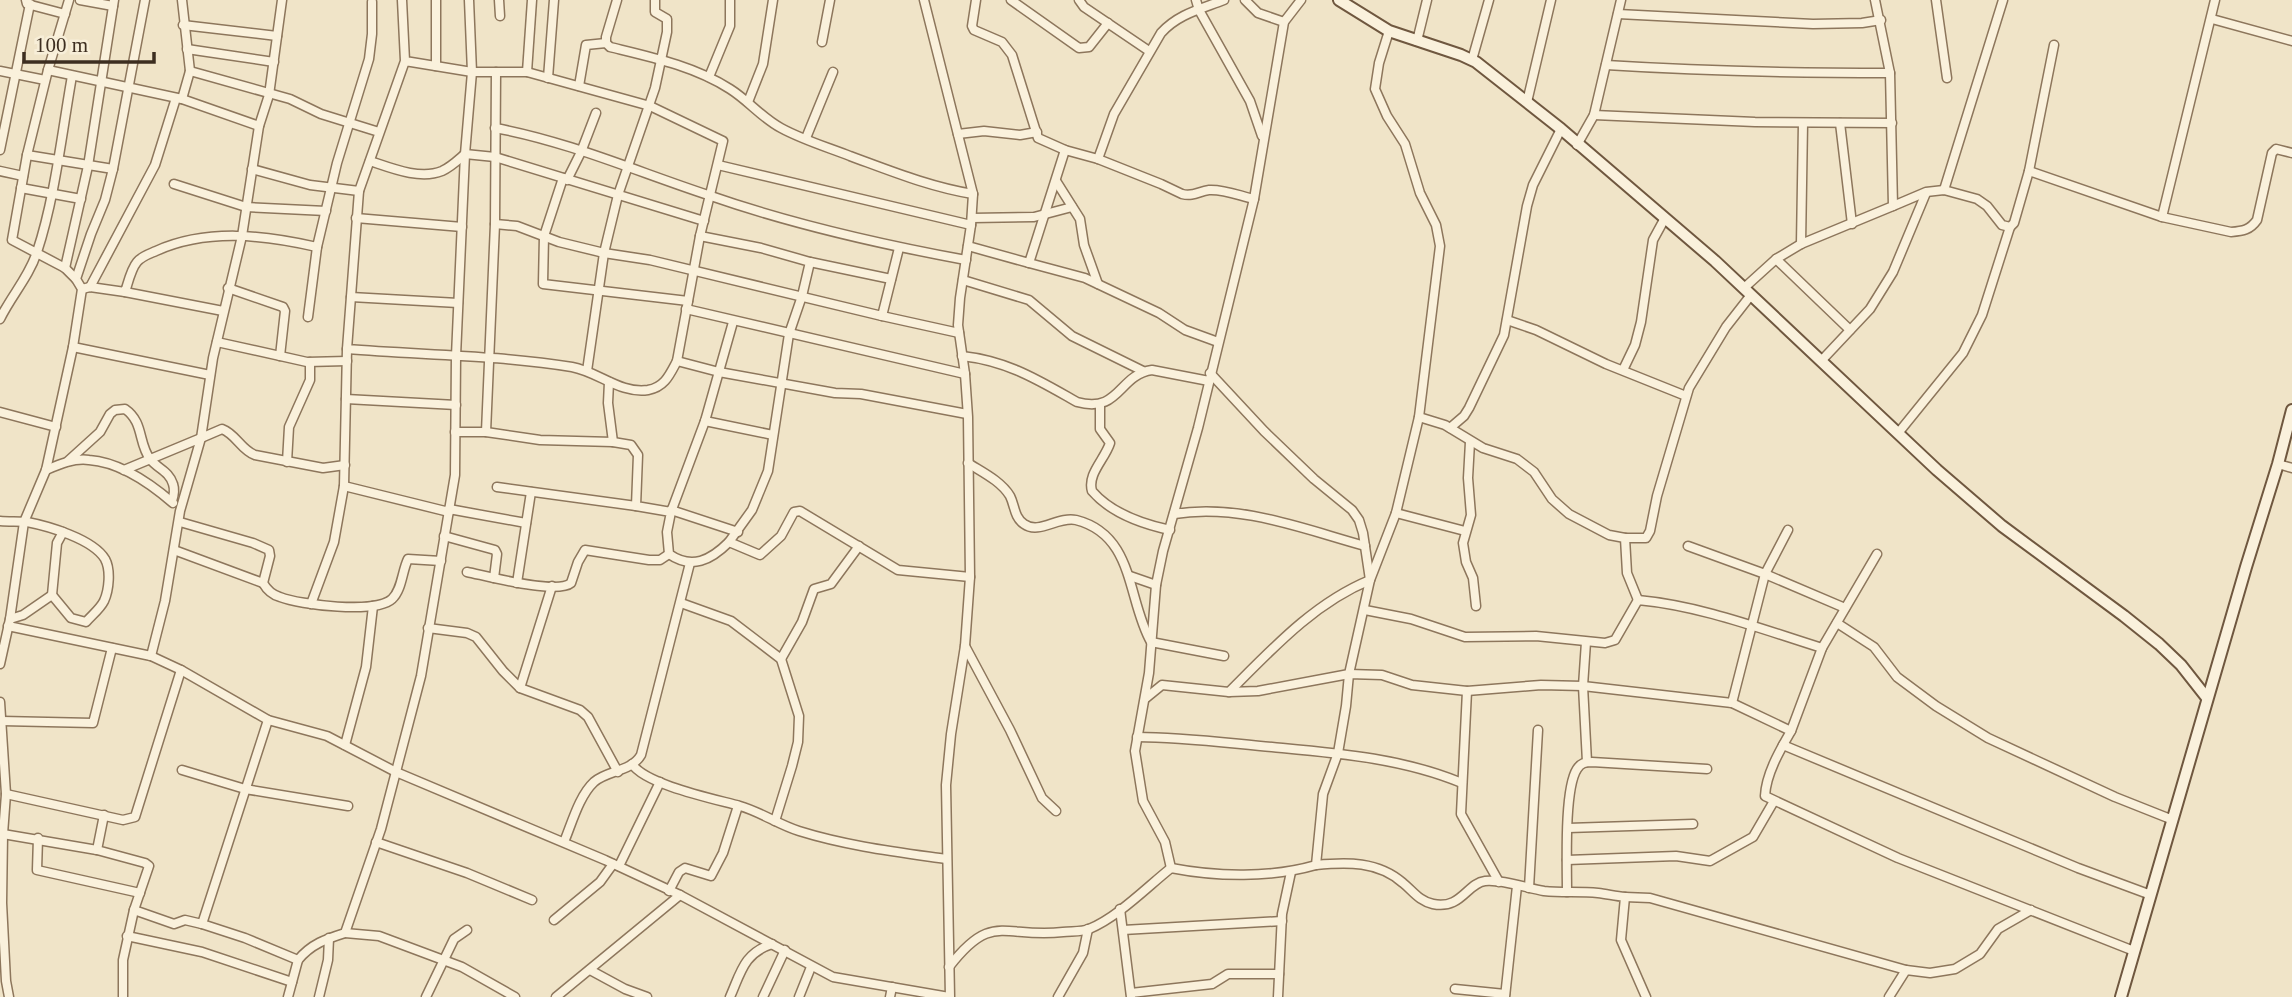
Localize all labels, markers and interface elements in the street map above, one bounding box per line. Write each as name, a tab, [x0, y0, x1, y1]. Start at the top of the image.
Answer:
scale bar	[24, 21, 154, 65]
text: 100 m	[35, 33, 88, 57]

